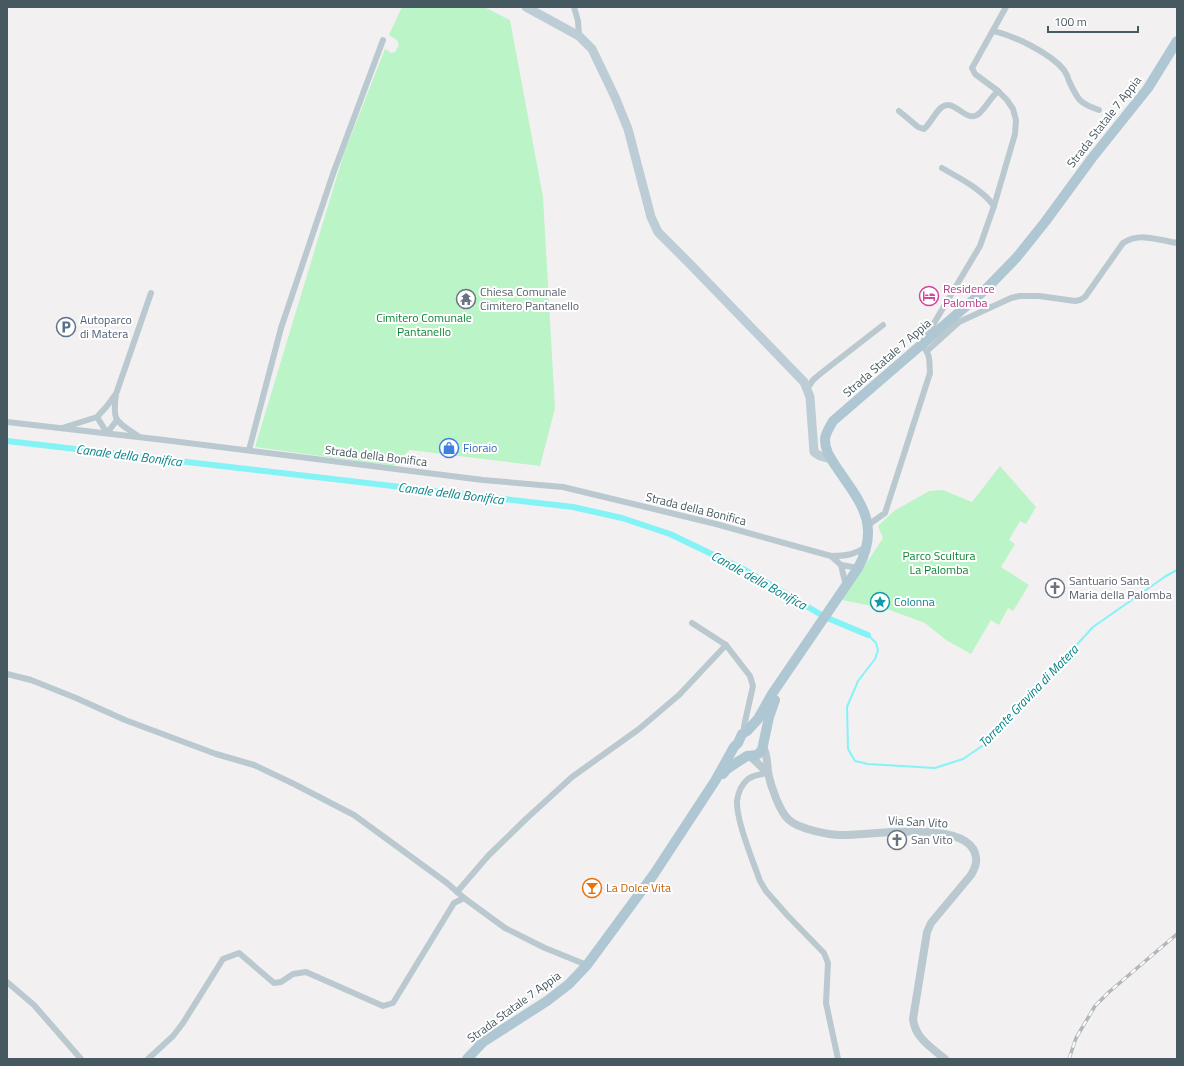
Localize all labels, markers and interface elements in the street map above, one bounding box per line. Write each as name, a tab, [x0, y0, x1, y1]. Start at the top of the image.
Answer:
scale bar	[1048, 8, 1138, 34]
text: 100 m	[1054, 12, 1087, 31]
street label: Strada Statale 7 Appia	[1062, 72, 1146, 172]
place label: Residence Palomba	[943, 279, 995, 312]
place label: Chiesa Comunale Cimitero Pantanello	[480, 282, 579, 315]
hotel icon: Residence Palomba	[918, 285, 940, 307]
temple icon: Chiesa Comunale Cimitero Pantanello	[455, 288, 477, 310]
park label: Cimitero Comunale Pantanello	[376, 308, 472, 341]
place label: Autoparco di Matera	[80, 310, 132, 343]
street label: Strada Statale 7 Appia	[838, 314, 935, 401]
parking icon: Autoparco di Matera	[55, 316, 77, 338]
shop icon: Fioraio	[438, 437, 460, 459]
place label: Fioraio	[463, 438, 497, 457]
water label: Canale della Bonifica	[75, 439, 185, 472]
street label: Strada della Bonifica	[324, 440, 428, 471]
water label: Canale della Bonifica	[397, 477, 507, 510]
street label: Strada della Bonifica	[644, 487, 748, 530]
water label: Canale della Bonifica	[708, 545, 812, 615]
park label: Parco Scultura La Palomba	[903, 546, 975, 579]
place label: Santuario Santa Maria della Palomba	[1069, 571, 1172, 604]
church icon: Santuario Santa Maria della Palomba	[1044, 577, 1066, 599]
place icon: Colonna	[869, 591, 891, 613]
place label: Colonna	[894, 592, 935, 611]
water label: Torrente Gravina di Matera	[973, 639, 1084, 752]
street label: Via San Vito	[888, 810, 948, 833]
church icon: San Vito	[886, 829, 908, 851]
place label: San Vito	[911, 830, 953, 849]
bar icon: La Dolce Vita	[581, 877, 603, 899]
place label: La Dolce Vita	[606, 878, 671, 897]
street label: Strada Statale 7 Appia	[463, 966, 565, 1047]

